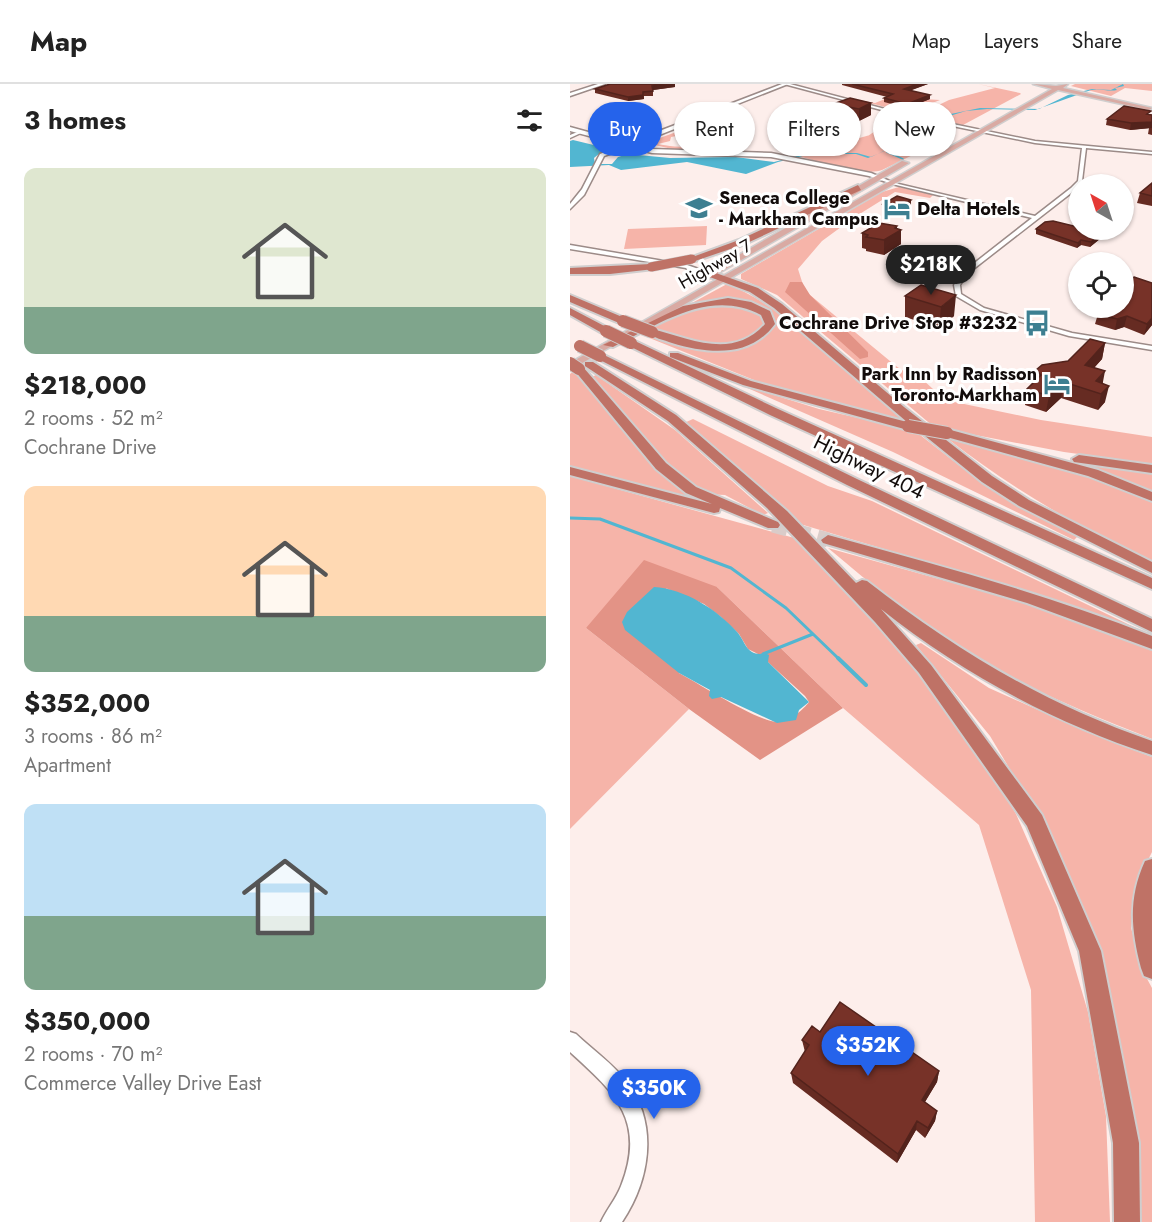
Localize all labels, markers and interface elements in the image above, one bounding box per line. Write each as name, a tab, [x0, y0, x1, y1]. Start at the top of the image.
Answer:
text: Map	[30, 21, 87, 62]
text: Map	[912, 26, 951, 56]
text: Layers	[984, 26, 1039, 56]
text: Share	[1072, 26, 1122, 56]
text: 3 homes	[24, 101, 126, 139]
chip: Buy	[588, 102, 662, 156]
chip: Rent	[674, 102, 755, 156]
chip: Filters	[767, 102, 861, 156]
chip: New	[873, 102, 956, 156]
icon: filters	[513, 104, 546, 137]
north arrow	[1068, 174, 1134, 240]
map controls	[1068, 174, 1134, 318]
place label: Seneca College - Markham Campus	[719, 185, 879, 232]
school or university icon: Seneca College - Markham Campus	[684, 193, 714, 223]
hotel icon: Delta Hotels	[882, 194, 912, 224]
place label: Delta Hotels	[917, 196, 1020, 222]
icon: home	[231, 207, 339, 315]
street label: Highway 7	[674, 232, 757, 295]
pin: $218K	[889, 245, 973, 296]
text: $218K	[900, 250, 962, 279]
button: locate	[1068, 252, 1134, 318]
bus stop icon: Cochrane Drive Stop #3232	[1022, 308, 1052, 338]
place label: Cochrane Drive Stop #3232	[779, 310, 1017, 336]
place label: Park Inn by Radisson Toronto-Markham	[861, 361, 1037, 408]
text: $218,000	[24, 366, 146, 404]
hotel icon: Park Inn by Radisson Toronto-Markham	[1042, 369, 1072, 399]
text: 2 rooms · 52 m²	[24, 404, 163, 433]
street label: Highway 404	[808, 427, 930, 507]
text: Cochrane Drive	[24, 433, 156, 462]
icon: home	[231, 525, 339, 633]
text: $352,000	[24, 684, 150, 722]
text: 3 rooms · 86 m²	[24, 722, 162, 751]
text: Apartment	[24, 751, 111, 780]
icon: home	[231, 843, 339, 951]
text: $350,000	[24, 1002, 150, 1040]
pin: $352K	[826, 1026, 910, 1077]
text: $352K	[836, 1031, 900, 1060]
text: 2 rooms · 70 m²	[24, 1040, 162, 1069]
text: Commerce Valley Drive East	[24, 1069, 261, 1098]
pin: $350K	[612, 1069, 696, 1120]
text: $350K	[622, 1074, 686, 1103]

